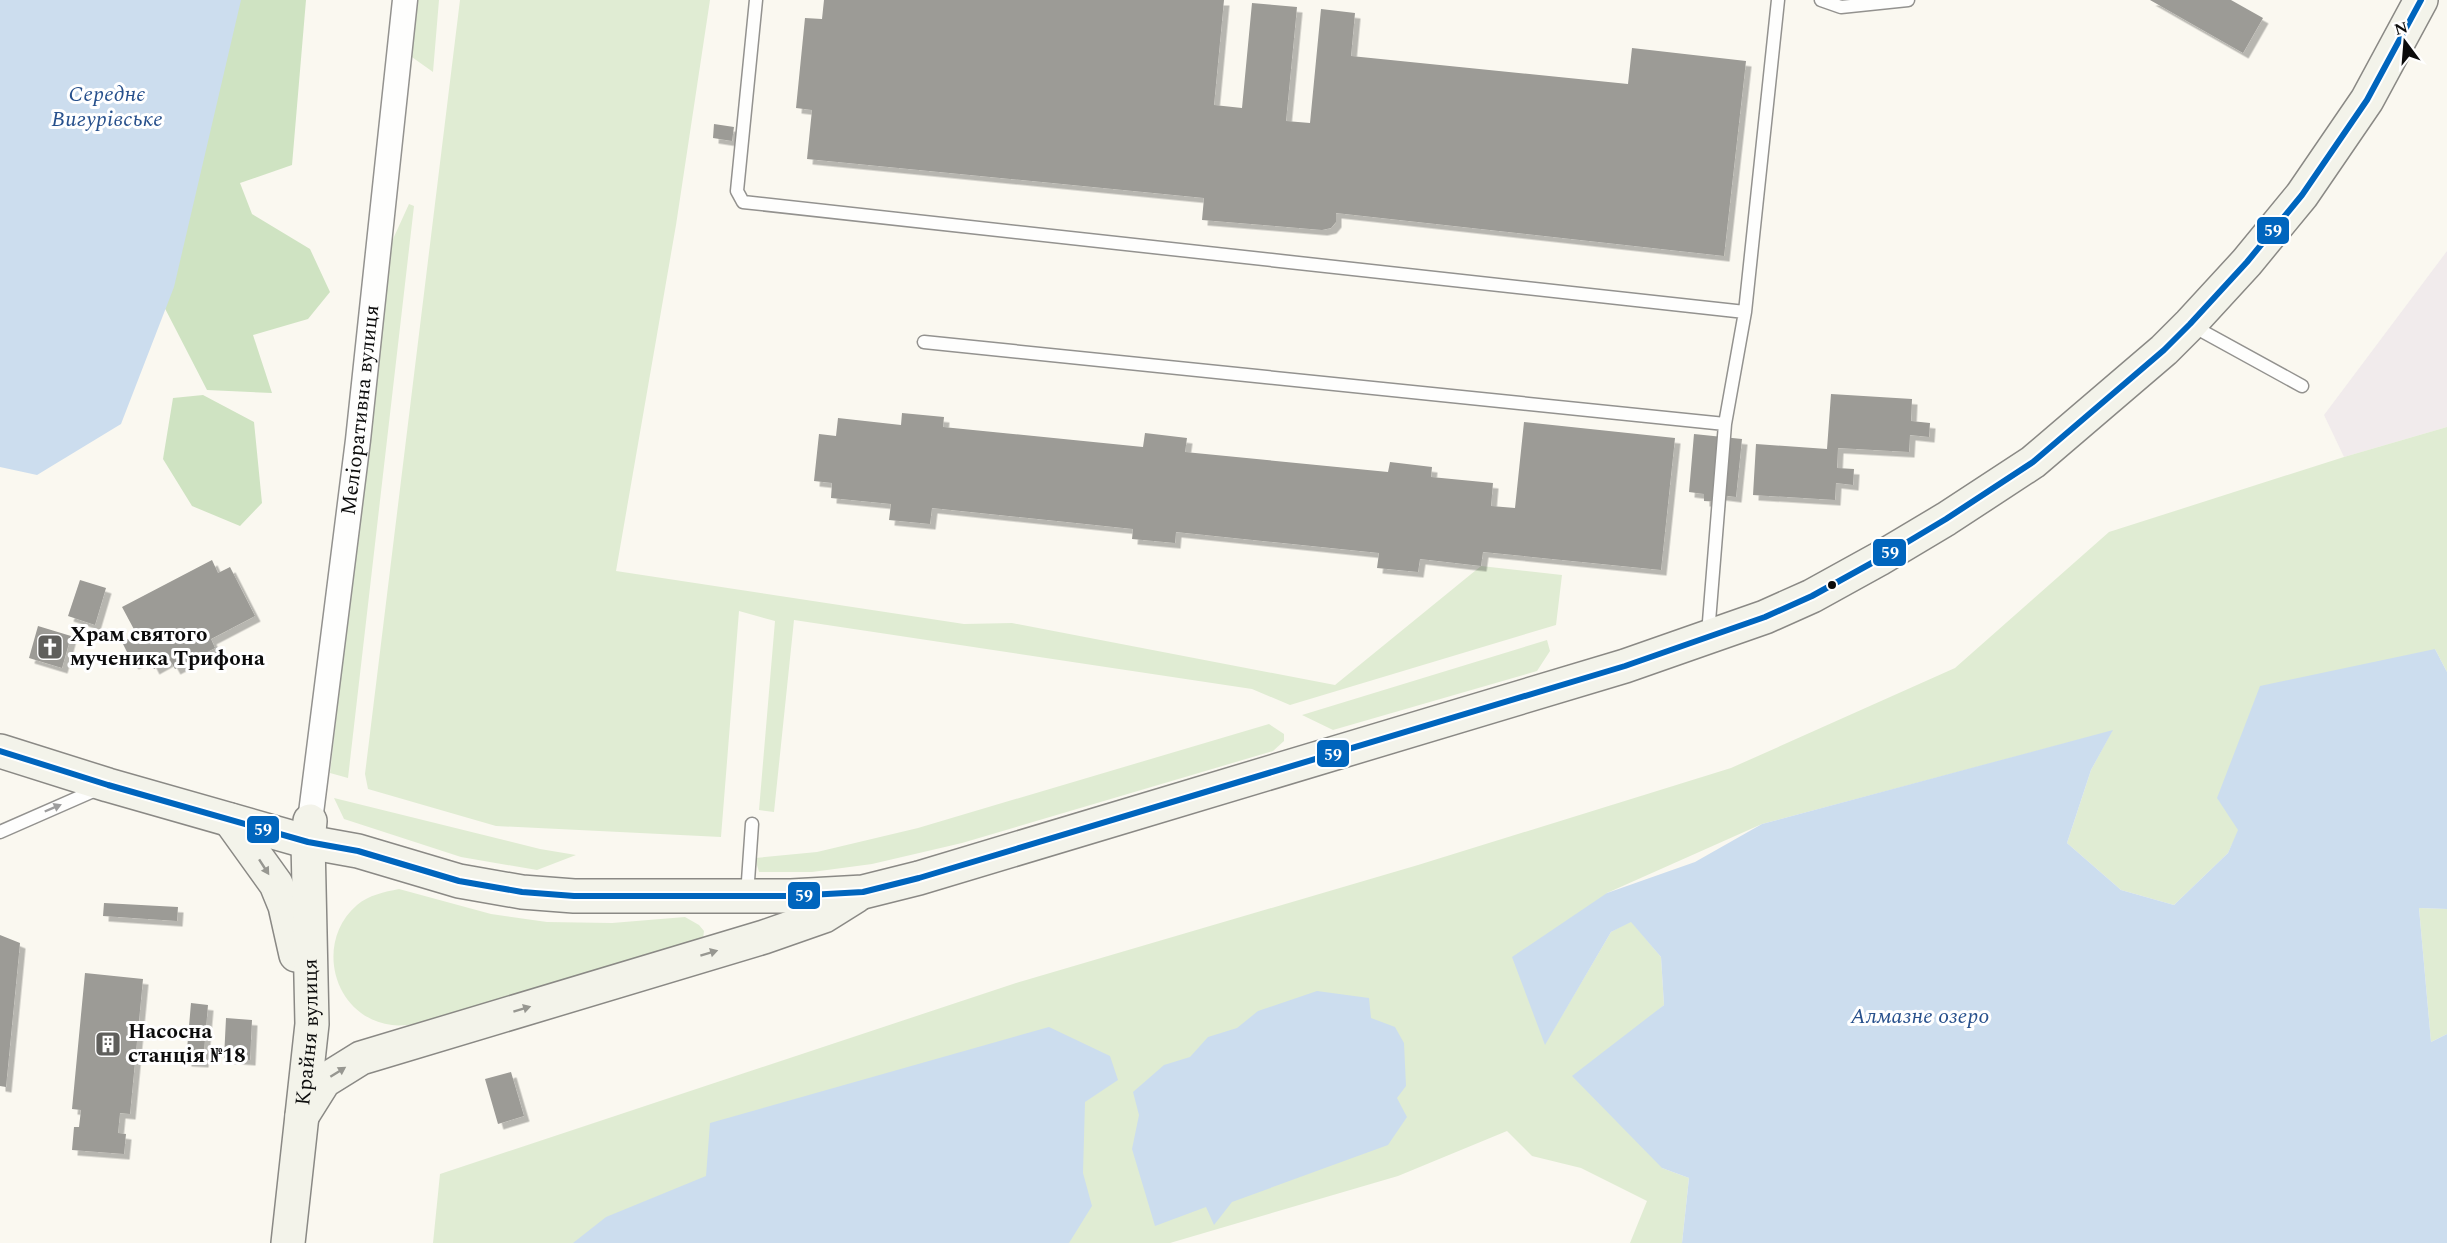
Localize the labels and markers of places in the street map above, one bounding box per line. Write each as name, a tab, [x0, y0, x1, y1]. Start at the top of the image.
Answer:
unlabelled marker	[1826, 579, 1838, 591]
place label: Храм святого мученика Трифона	[70, 619, 265, 675]
church icon: Храм святого мученика Трифона	[35, 632, 65, 662]
place label: Насосна станція №18	[128, 1016, 246, 1072]
building icon: Насосна станція №18	[93, 1029, 123, 1059]

